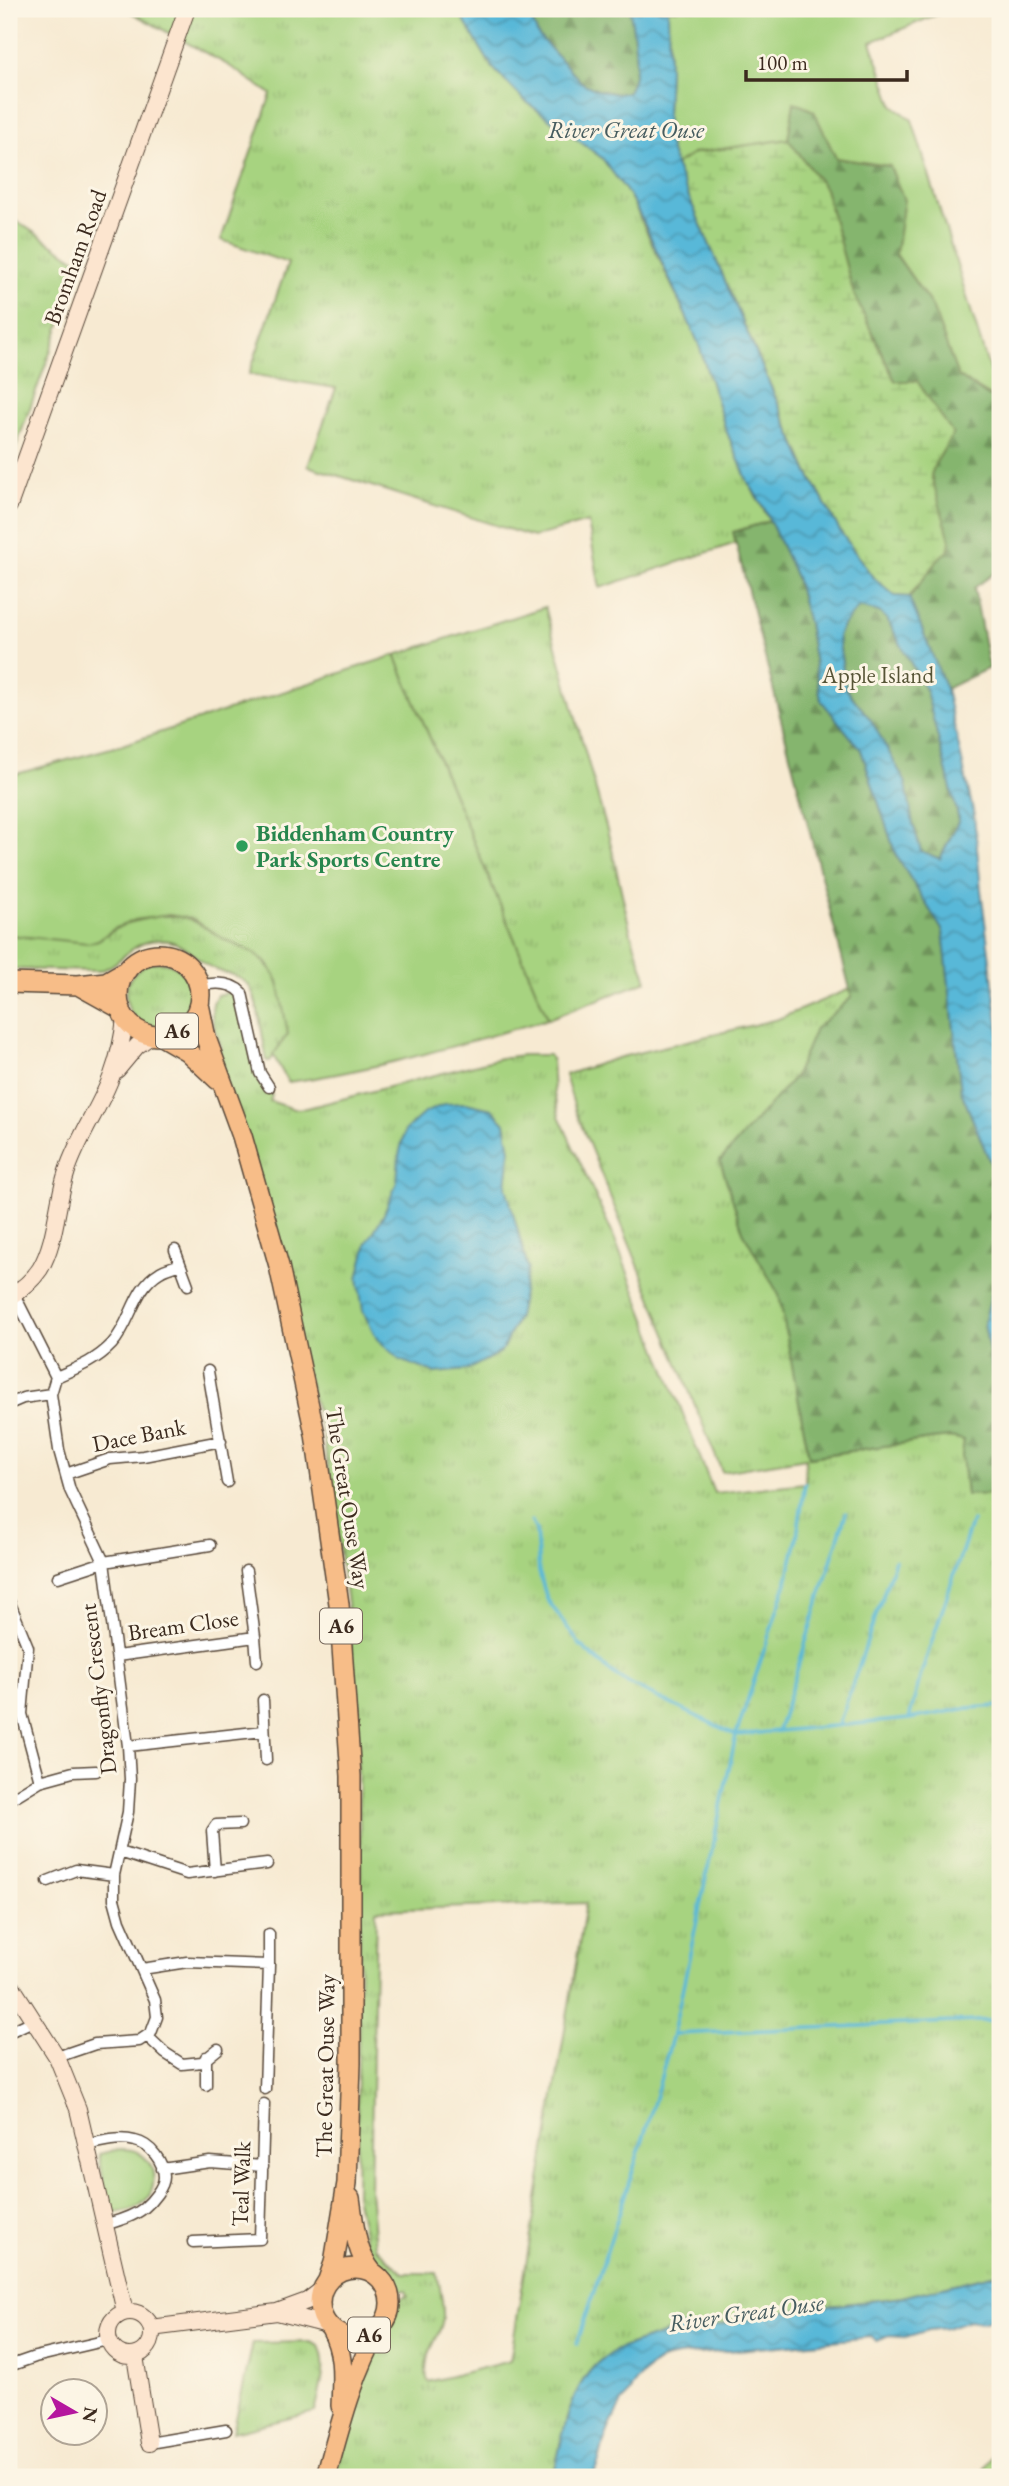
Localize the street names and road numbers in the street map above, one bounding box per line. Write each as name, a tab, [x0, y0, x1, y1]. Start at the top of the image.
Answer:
street label: Bromham Road	[37, 185, 114, 329]
road number: A6	[156, 1014, 198, 1048]
street label: The Great Ouse Way	[319, 1405, 377, 1592]
street label: Dace Bank	[90, 1411, 189, 1459]
street label: Dragonfly Crescent	[73, 1601, 123, 1776]
street label: Bream Close	[126, 1602, 240, 1648]
road number: A6	[320, 1608, 362, 1644]
street label: The Great Ouse Way	[308, 1973, 342, 2158]
street label: Teal Walk	[225, 2140, 258, 2227]
road number: A6	[348, 2318, 390, 2352]

